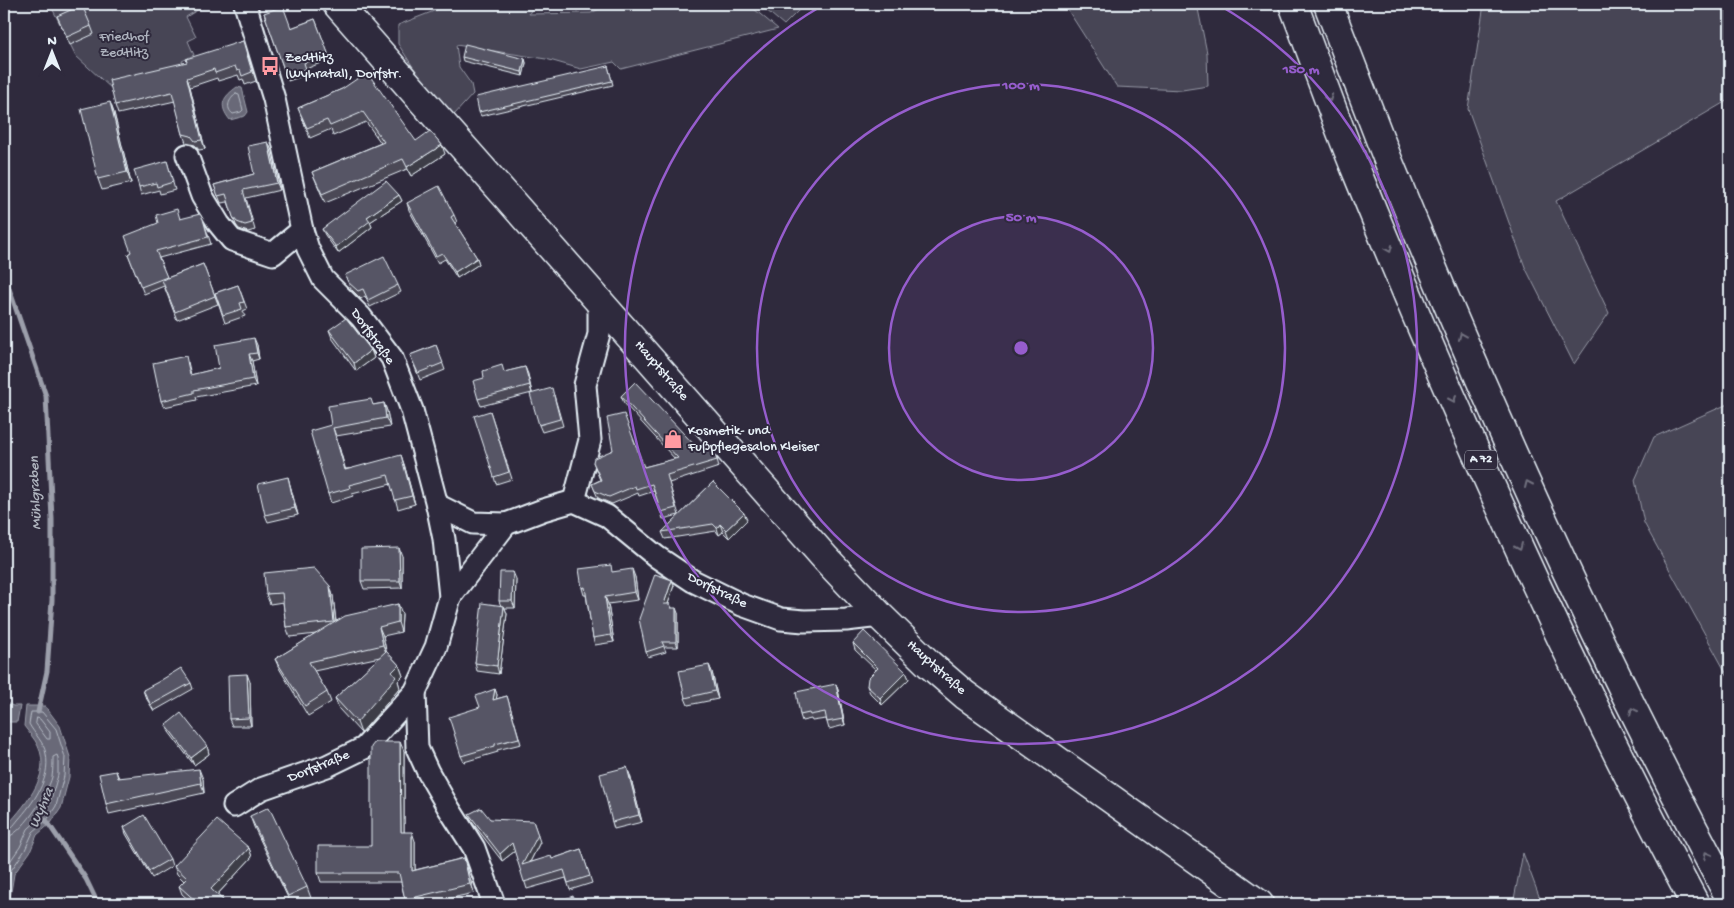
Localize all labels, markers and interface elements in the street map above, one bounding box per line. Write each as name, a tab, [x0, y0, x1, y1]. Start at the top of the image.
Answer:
north arrow	[28, 28, 78, 78]
park label: Friedhof Zedtlitz	[98, 29, 151, 62]
text: N	[47, 33, 57, 50]
place label: Zedtlitz (Wyhratal), Dorfstr.	[285, 50, 402, 83]
bus stop icon: Zedtlitz (Wyhratal), Dorfstr.	[259, 55, 281, 77]
text: 150 m	[1282, 61, 1320, 79]
text: 100 m	[1001, 77, 1040, 95]
one-way arrow	[1323, 94, 1333, 102]
text: 50 m	[1006, 209, 1037, 227]
one-way arrow	[1383, 244, 1394, 253]
street label: Dorfstraße	[345, 305, 398, 369]
one-way arrow	[1457, 332, 1468, 341]
street label: Hauptstraße	[630, 337, 692, 405]
centre of rings	[1012, 339, 1030, 357]
one-way arrow	[1447, 394, 1458, 403]
place label: Kosmetik- und Fußpflegesalon Kleiser	[687, 423, 820, 456]
shop icon: Kosmetik- und Fußpflegesalon Kleiser	[662, 428, 684, 450]
road number: A 72	[1465, 450, 1497, 470]
water label: Mühlgraben	[26, 455, 46, 530]
one-way arrow	[1523, 480, 1534, 489]
one-way arrow	[1513, 542, 1524, 551]
street label: Dorfstraße	[683, 569, 751, 613]
street label: Hauptstraße	[903, 637, 970, 700]
one-way arrow	[1629, 707, 1639, 716]
street label: Dorfstraße	[285, 747, 353, 787]
water label: Wyhra	[26, 784, 59, 831]
one-way arrow	[1703, 852, 1713, 861]

